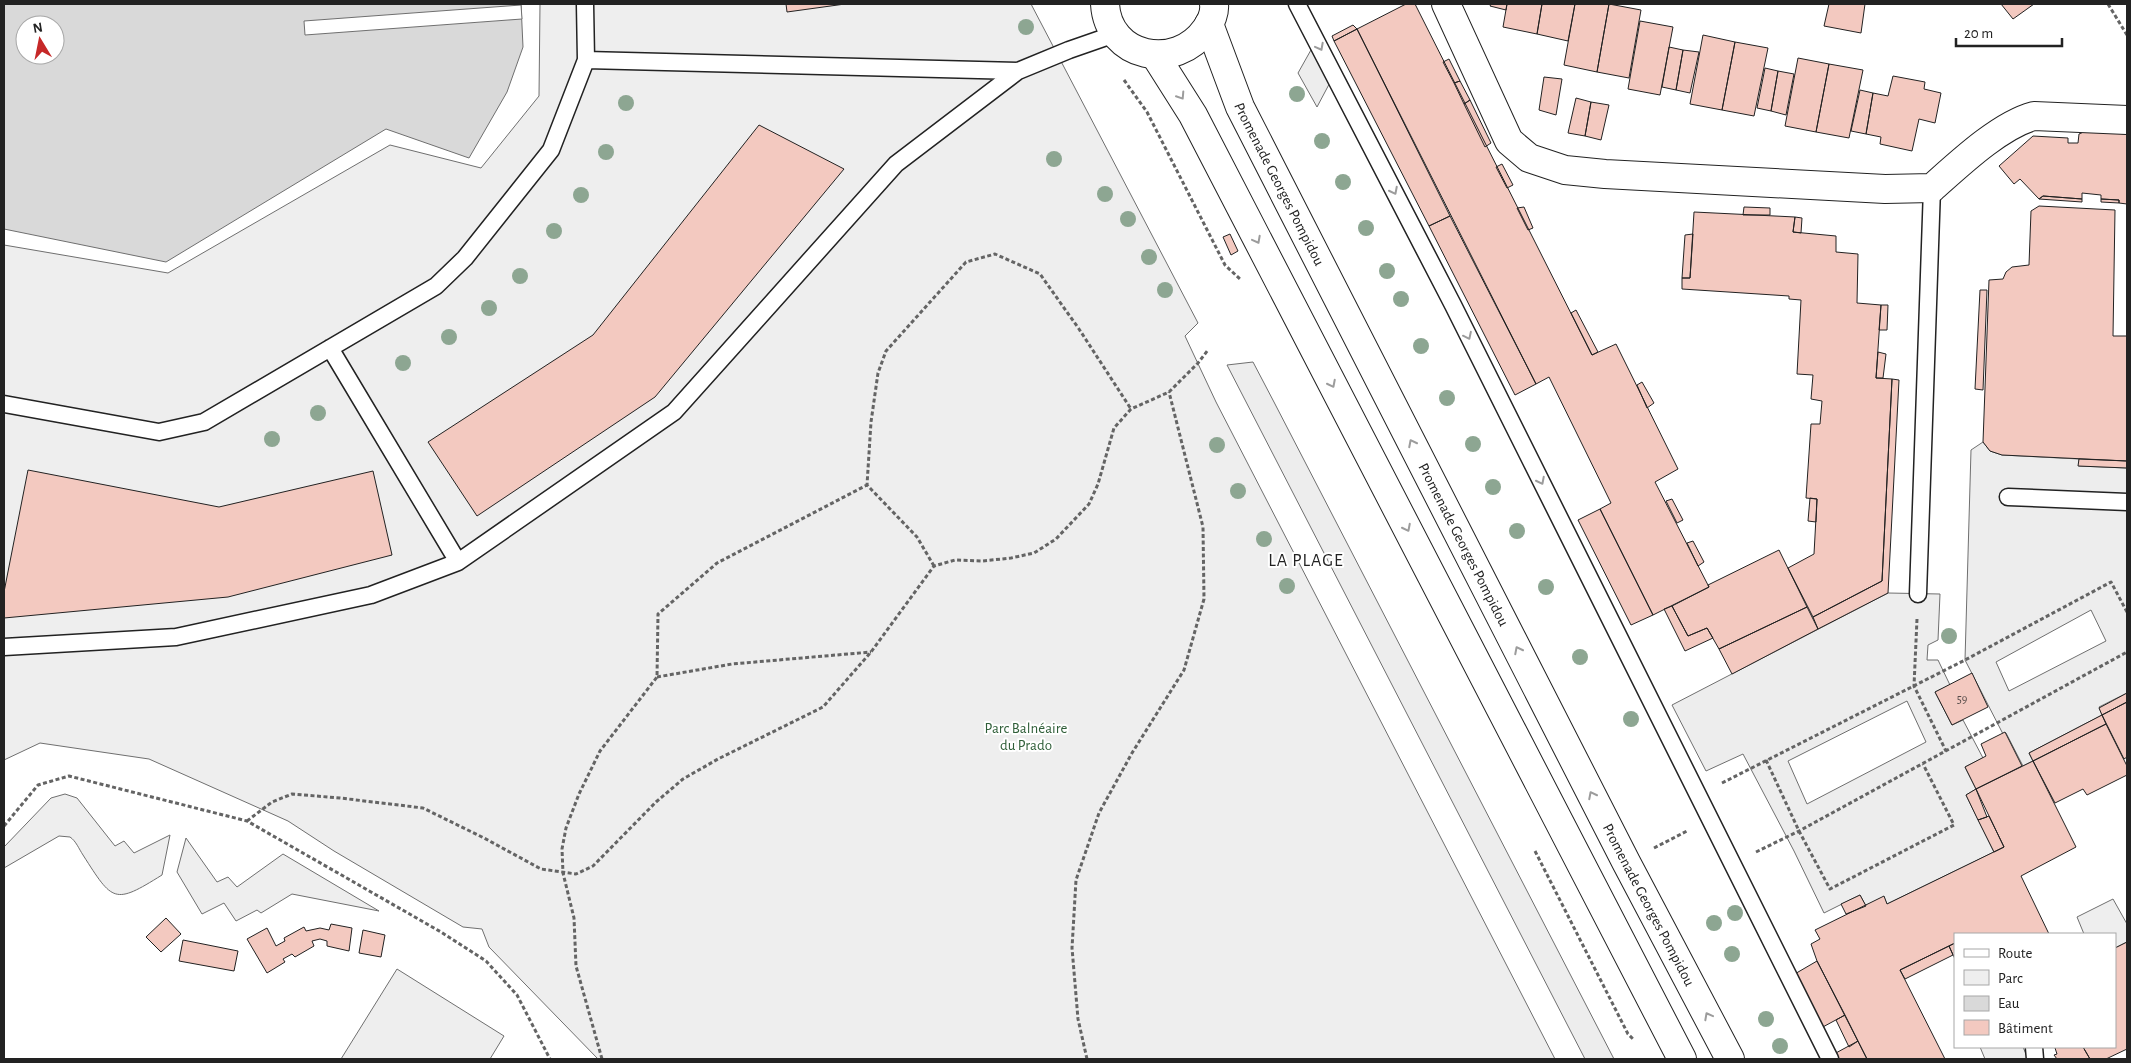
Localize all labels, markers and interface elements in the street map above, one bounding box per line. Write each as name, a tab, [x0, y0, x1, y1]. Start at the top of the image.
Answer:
north arrow	[15, 15, 65, 65]
scale bar	[1956, 15, 2062, 47]
text: N	[32, 20, 44, 36]
text: 20 m	[1964, 26, 1993, 41]
one-way arrow	[1313, 41, 1323, 50]
one-way arrow	[1175, 91, 1185, 100]
street label: Promenade Georges Pompidou	[1232, 101, 1327, 268]
one-way arrow	[1388, 186, 1398, 195]
one-way arrow	[1251, 235, 1261, 244]
one-way arrow	[1462, 331, 1472, 340]
one-way arrow	[1326, 379, 1336, 388]
one-way arrow	[1408, 439, 1418, 448]
street label: Promenade Georges Pompidou	[1416, 461, 1512, 629]
one-way arrow	[1535, 476, 1545, 485]
one-way arrow	[1401, 523, 1411, 532]
district label: LA PLAGE	[1268, 552, 1344, 570]
one-way arrow	[1514, 646, 1524, 655]
house number: 59	[1957, 693, 1968, 705]
park label: Parc Balnéaire du Prado	[985, 721, 1068, 753]
one-way arrow	[1588, 791, 1598, 800]
street label: Promenade Georges Pompidou	[1600, 821, 1698, 989]
legend	[1954, 933, 2116, 1048]
text: Route	[1998, 946, 2032, 961]
text: Parc	[1998, 971, 2023, 986]
text: Eau	[1998, 996, 2020, 1011]
one-way arrow	[1704, 1013, 1714, 1022]
text: Bâtiment	[1998, 1021, 2053, 1036]

